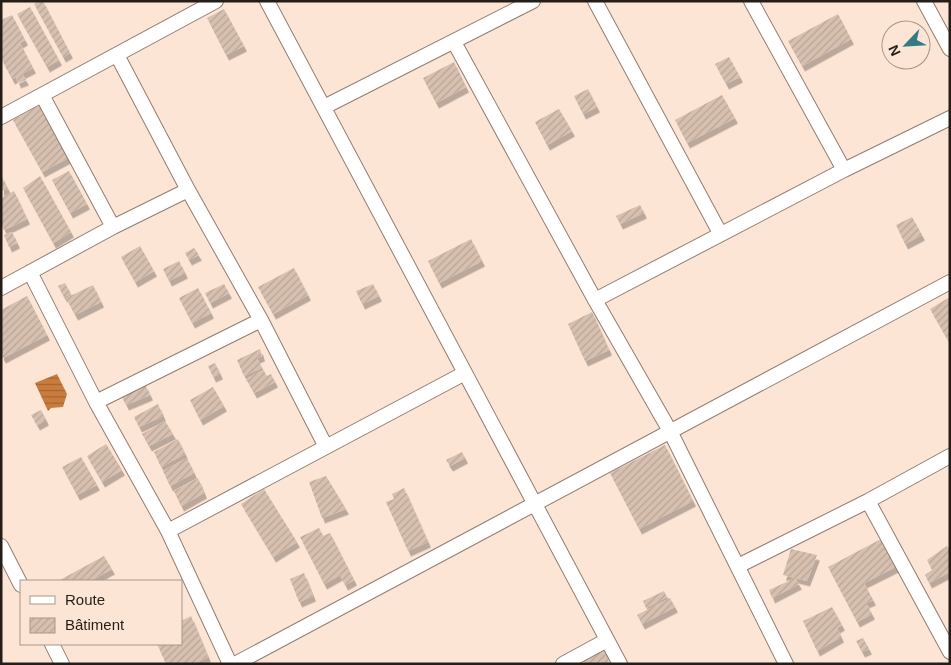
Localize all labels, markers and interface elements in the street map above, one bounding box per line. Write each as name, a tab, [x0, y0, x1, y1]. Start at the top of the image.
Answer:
north arrow	[881, 20, 931, 70]
text: N	[885, 43, 904, 58]
legend	[20, 580, 182, 645]
text: Route	[65, 591, 105, 608]
text: Bâtiment	[65, 616, 125, 633]

